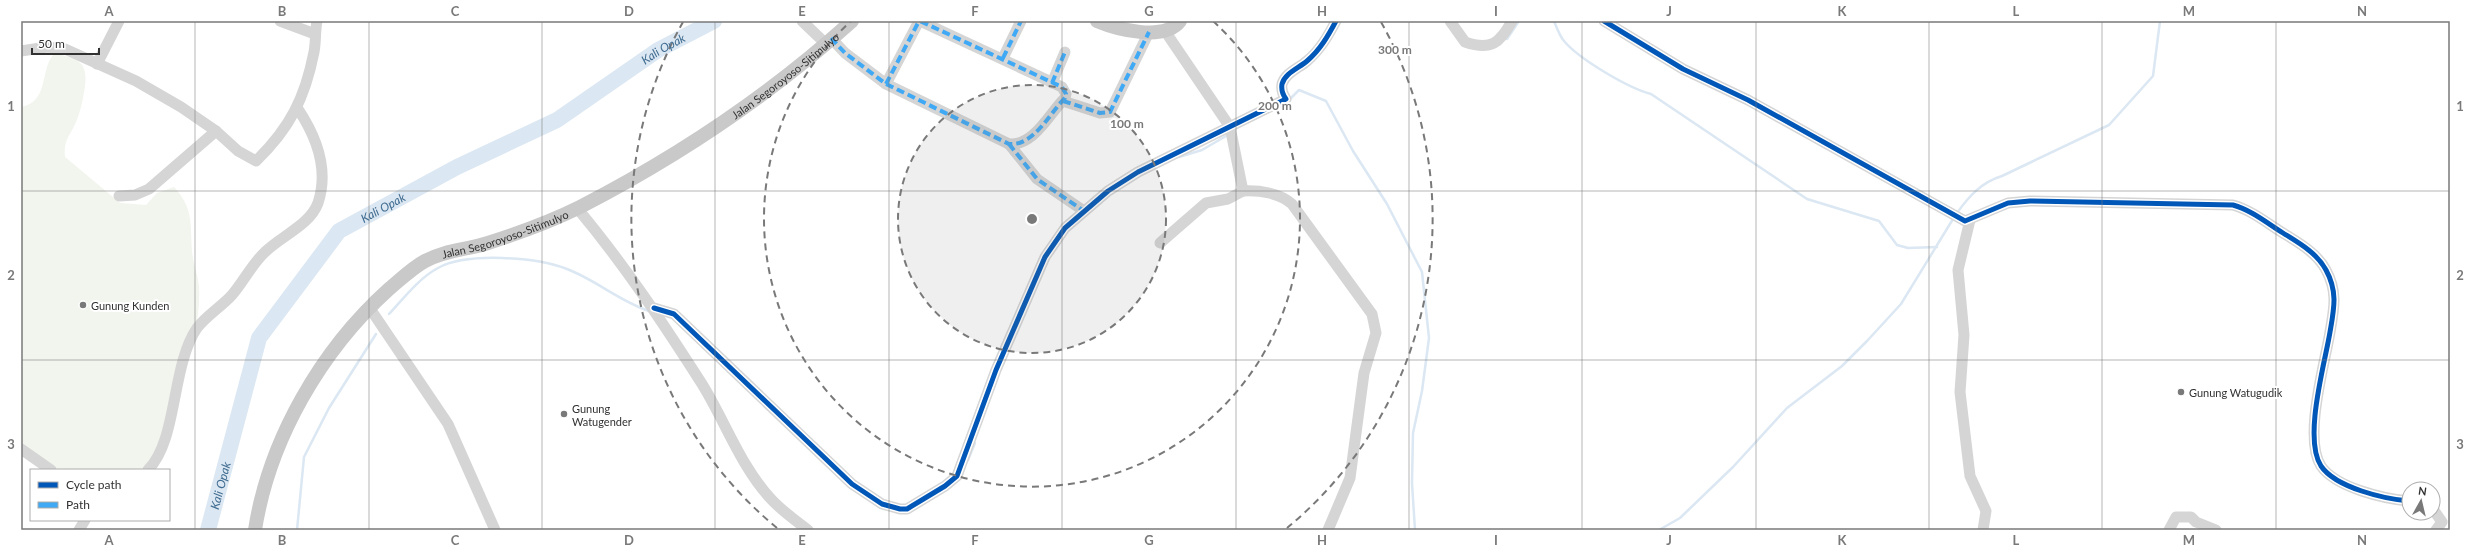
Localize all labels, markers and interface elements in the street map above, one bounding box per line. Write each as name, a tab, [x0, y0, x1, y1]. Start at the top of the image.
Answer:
text: A	[103, 3, 114, 19]
text: B	[278, 3, 287, 19]
text: C	[451, 3, 460, 19]
text: D	[624, 3, 634, 19]
text: E	[798, 3, 806, 19]
text: F	[971, 3, 979, 19]
text: G	[1144, 3, 1154, 19]
text: H	[1317, 3, 1327, 19]
text: I	[1494, 3, 1498, 19]
text: J	[1666, 3, 1672, 19]
text: K	[1838, 3, 1848, 19]
text: L	[2013, 3, 2020, 19]
text: M	[2183, 3, 2195, 19]
text: N	[2357, 3, 2367, 19]
scale bar	[32, 30, 99, 56]
water label: Kali Opak	[638, 30, 688, 67]
street label: Jalan Segoroyoso-Sitimulyo	[729, 30, 841, 121]
text: 50 m	[38, 36, 65, 51]
text: 300 m	[1378, 42, 1412, 57]
text: 1	[7, 98, 15, 114]
text: 200 m	[1258, 98, 1292, 113]
text: 1	[2456, 98, 2464, 114]
text: 100 m	[1110, 116, 1144, 131]
water label: Kali Opak	[358, 189, 408, 225]
street label: Jalan Segoroyoso-Sitimulyo	[440, 207, 570, 260]
centre of rings	[1025, 212, 1039, 226]
text: 2	[7, 267, 15, 283]
text: 2	[2456, 267, 2464, 283]
place label: Gunung Kunden	[91, 299, 169, 312]
marker: Gunung Kunden	[78, 300, 88, 310]
place label: Gunung Watugudik	[2189, 386, 2283, 399]
marker: Gunung Watugudik	[2176, 387, 2186, 397]
place label: Gunung Watugender	[572, 402, 632, 428]
marker: Gunung Watugender	[559, 409, 569, 419]
text: 3	[7, 436, 15, 452]
text: 3	[2456, 436, 2464, 452]
water label: Kali Opak	[206, 460, 233, 511]
legend	[30, 469, 170, 521]
text: Cycle path	[66, 477, 121, 492]
north arrow	[2401, 481, 2441, 521]
text: N	[2417, 484, 2428, 498]
text: Path	[66, 497, 90, 512]
text: A	[103, 532, 114, 548]
text: B	[278, 532, 287, 548]
text: C	[451, 532, 460, 548]
text: D	[624, 532, 634, 548]
text: E	[798, 532, 806, 548]
text: F	[971, 532, 979, 548]
text: G	[1144, 532, 1154, 548]
text: H	[1317, 532, 1327, 548]
text: I	[1494, 532, 1498, 548]
text: J	[1666, 532, 1672, 548]
text: K	[1838, 532, 1848, 548]
text: L	[2013, 532, 2020, 548]
text: M	[2183, 532, 2195, 548]
text: N	[2357, 532, 2367, 548]

